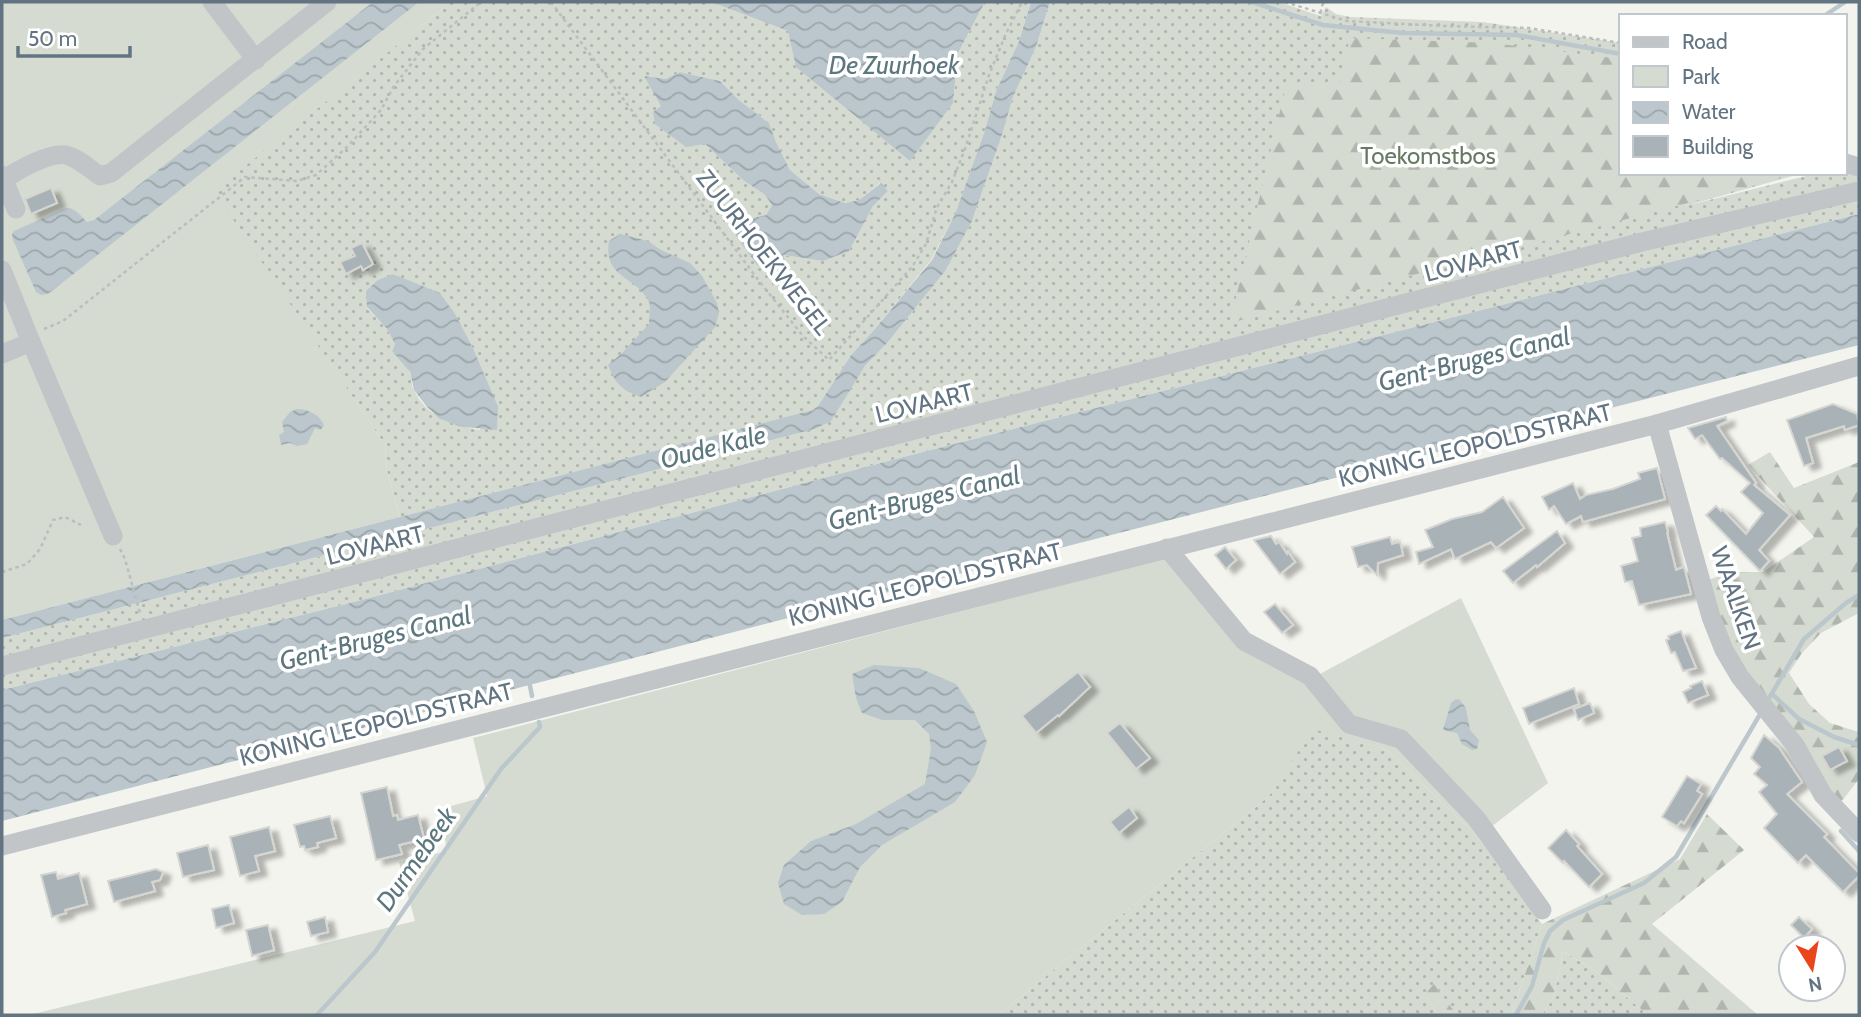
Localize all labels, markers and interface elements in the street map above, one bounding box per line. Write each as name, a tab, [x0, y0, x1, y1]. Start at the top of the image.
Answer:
scale bar	[18, 14, 130, 58]
legend	[1619, 14, 1847, 175]
text: 50 m	[28, 26, 77, 51]
text: Road	[1682, 29, 1728, 54]
water label: De Zuurhoek	[829, 49, 960, 81]
text: Park	[1682, 64, 1720, 89]
text: Water	[1682, 99, 1736, 124]
text: Building	[1682, 134, 1754, 159]
park label: Toekomstbos	[1360, 141, 1496, 170]
street label: ZUURHOEKWEGEL	[690, 164, 838, 340]
street label: LOVAART	[1421, 234, 1525, 288]
water label: Gent-Bruges Canal	[1375, 320, 1573, 398]
street label: LOVAART	[872, 377, 976, 429]
street label: KONING LEOPOLDSTRAAT	[1335, 397, 1615, 493]
water label: Oude Kale	[657, 418, 769, 476]
water label: Gent-Bruges Canal	[825, 459, 1023, 537]
street label: LOVAART	[323, 519, 427, 571]
street label: KONING LEOPOLDSTRAAT	[785, 536, 1065, 632]
street label: WAALKEN	[1705, 543, 1767, 653]
water label: Gent-Bruges Canal	[276, 599, 474, 677]
street label: KONING LEOPOLDSTRAAT	[236, 676, 516, 772]
water label: Durmebeek	[369, 800, 464, 917]
north arrow	[1777, 933, 1847, 1003]
text: N	[1806, 972, 1824, 997]

